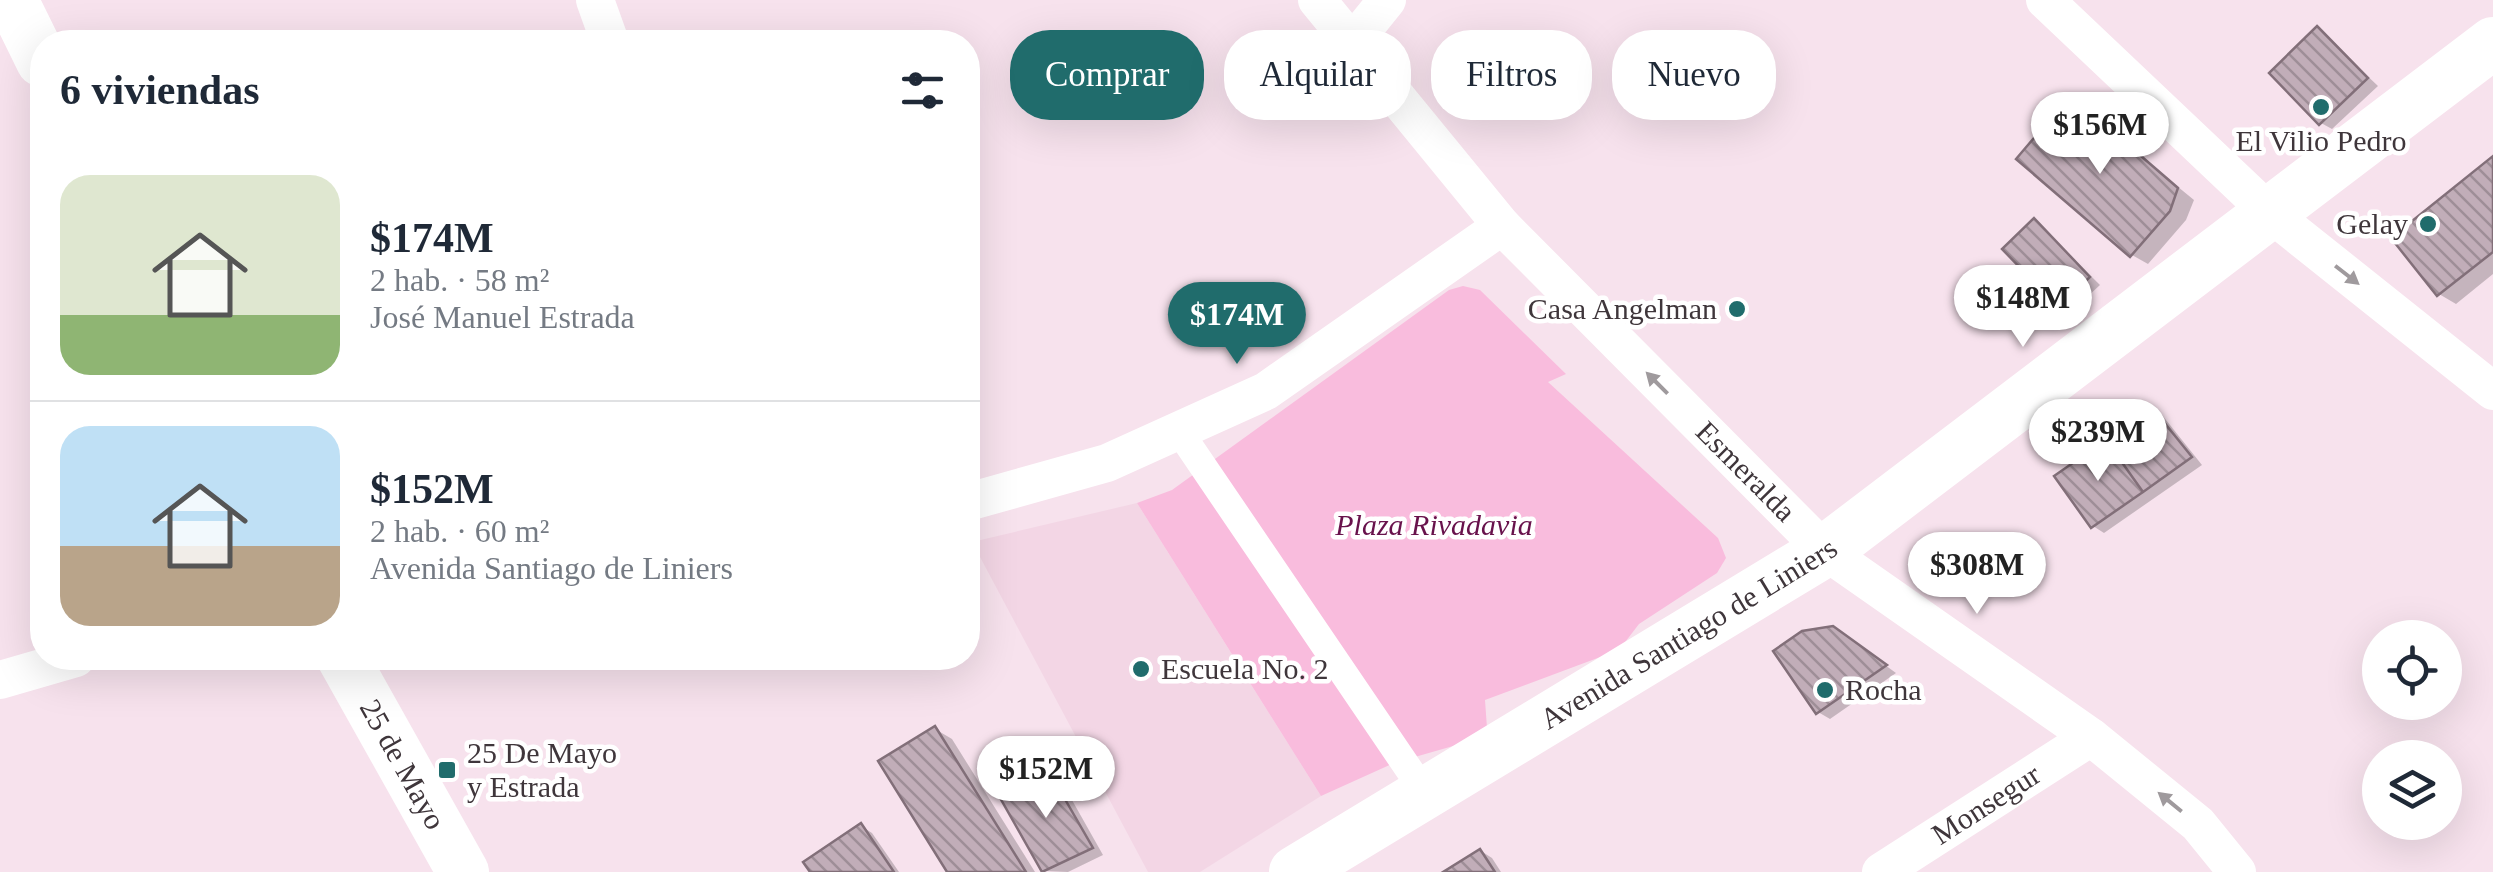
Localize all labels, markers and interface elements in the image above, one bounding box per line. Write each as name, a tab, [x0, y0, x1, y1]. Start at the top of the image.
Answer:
chip: Comprar	[1010, 30, 1204, 120]
chip: Alquilar	[1224, 30, 1411, 120]
chip: Filtros	[1431, 30, 1592, 120]
chip: Nuevo	[1612, 30, 1776, 120]
icon: filters	[895, 63, 950, 118]
text: 6 viviendas	[60, 67, 260, 113]
pin: $156M	[2030, 92, 2170, 177]
marker: El Vilio Pedro	[2310, 96, 2332, 118]
text: $156M	[2053, 106, 2147, 142]
place label: El Vilio Pedro	[2236, 124, 2406, 157]
place label: Gelay	[2336, 207, 2408, 240]
marker: Gelay	[2417, 213, 2439, 235]
icon: home	[140, 215, 260, 335]
text: $174M	[370, 215, 494, 261]
text: 2 hab. · 58 m²	[370, 262, 549, 298]
one-way arrow	[2335, 264, 2360, 285]
pin: $148M	[1953, 265, 2093, 350]
text: $148M	[1976, 279, 2070, 315]
pin: $174M	[1167, 282, 1307, 367]
place label: Casa Angelman	[1528, 292, 1717, 325]
text: $174M	[1190, 296, 1284, 332]
marker: Casa Angelman	[1726, 298, 1748, 320]
text: José Manuel Estrada	[370, 299, 635, 335]
one-way arrow	[1646, 371, 1670, 395]
pin: $239M	[2028, 399, 2168, 484]
text: $239M	[2051, 413, 2145, 449]
street label: Esmeralda	[1690, 414, 1803, 528]
icon: home	[140, 466, 260, 586]
text: $152M	[370, 466, 494, 512]
park label: Plaza Rivadavia	[1334, 508, 1533, 541]
text: 2 hab. · 60 m²	[370, 513, 549, 549]
street label: Avenida Santiago de Liniers	[1534, 531, 1843, 736]
pin: $308M	[1907, 532, 2047, 617]
text: $308M	[1930, 546, 2024, 582]
text: Avenida Santiago de Liniers	[370, 550, 733, 586]
map controls	[2362, 620, 2462, 840]
button: locate	[2362, 620, 2462, 720]
place label: Escuela No. 2	[1161, 652, 1328, 685]
marker: Escuela No. 2	[1130, 658, 1152, 680]
place label: Rocha	[1845, 673, 1922, 706]
marker: Rocha	[1814, 679, 1836, 701]
street label: 25 de Mayo	[354, 694, 453, 835]
place label: 25 De Mayo y Estrada	[467, 736, 617, 803]
pin: $152M	[976, 736, 1116, 821]
button: layers	[2362, 740, 2462, 840]
text: $152M	[999, 750, 1093, 786]
street label: Monsegur	[1926, 757, 2046, 851]
marker: 25 De Mayo y Estrada	[436, 759, 458, 781]
one-way arrow	[2158, 791, 2183, 813]

